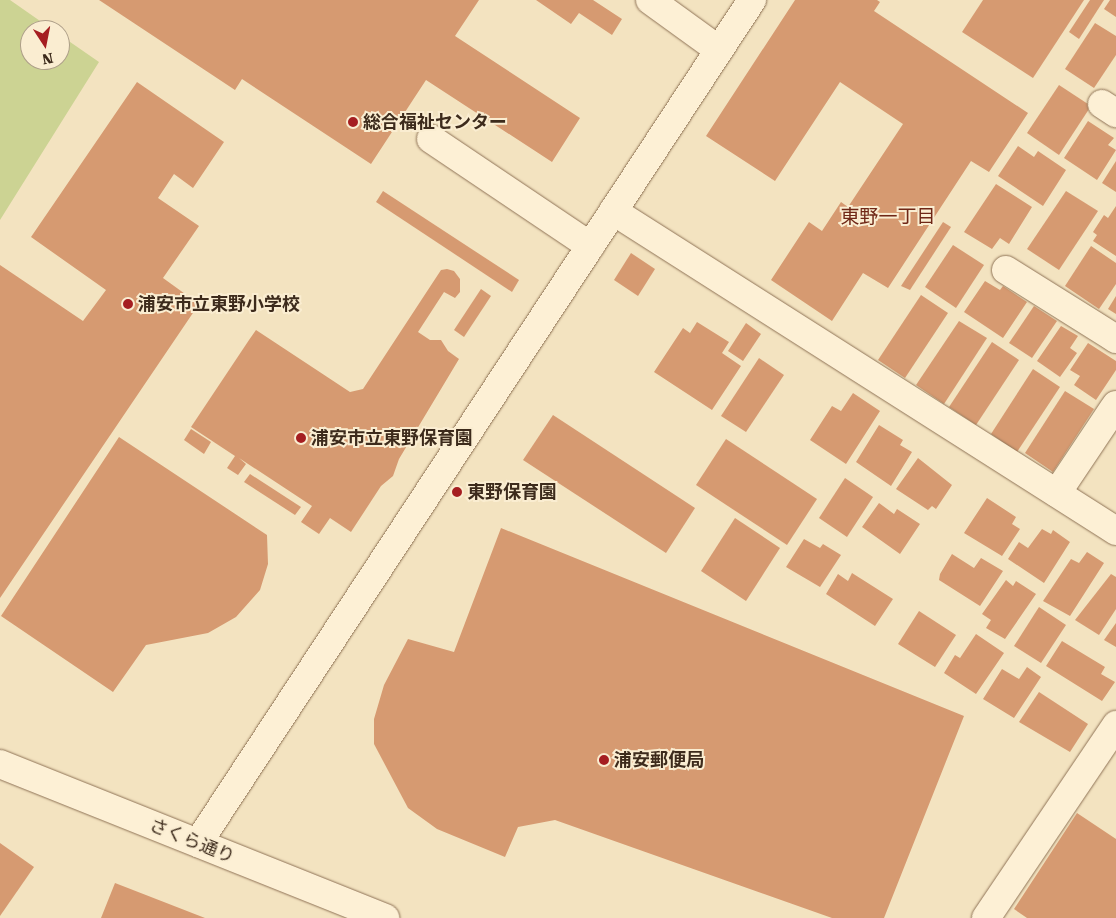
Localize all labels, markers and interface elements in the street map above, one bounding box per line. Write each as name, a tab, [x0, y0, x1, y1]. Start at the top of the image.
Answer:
north arrow	[20, 20, 70, 70]
text: N	[41, 50, 54, 68]
place label: 総合福祉センター	[363, 111, 507, 133]
marker: 総合福祉センター	[347, 116, 359, 128]
district label: 東野一丁目	[841, 206, 935, 228]
place label: 浦安市立東野小学校	[138, 293, 300, 315]
marker: 浦安市立東野小学校	[122, 298, 134, 310]
place label: 浦安市立東野保育園	[311, 427, 473, 449]
marker: 浦安市立東野保育園	[295, 432, 307, 444]
place label: 東野保育園	[467, 481, 557, 503]
marker: 東野保育園	[451, 486, 463, 498]
place label: 浦安郵便局	[614, 749, 704, 771]
marker: 浦安郵便局	[598, 754, 610, 766]
street label: さくら通り	[146, 814, 238, 868]

